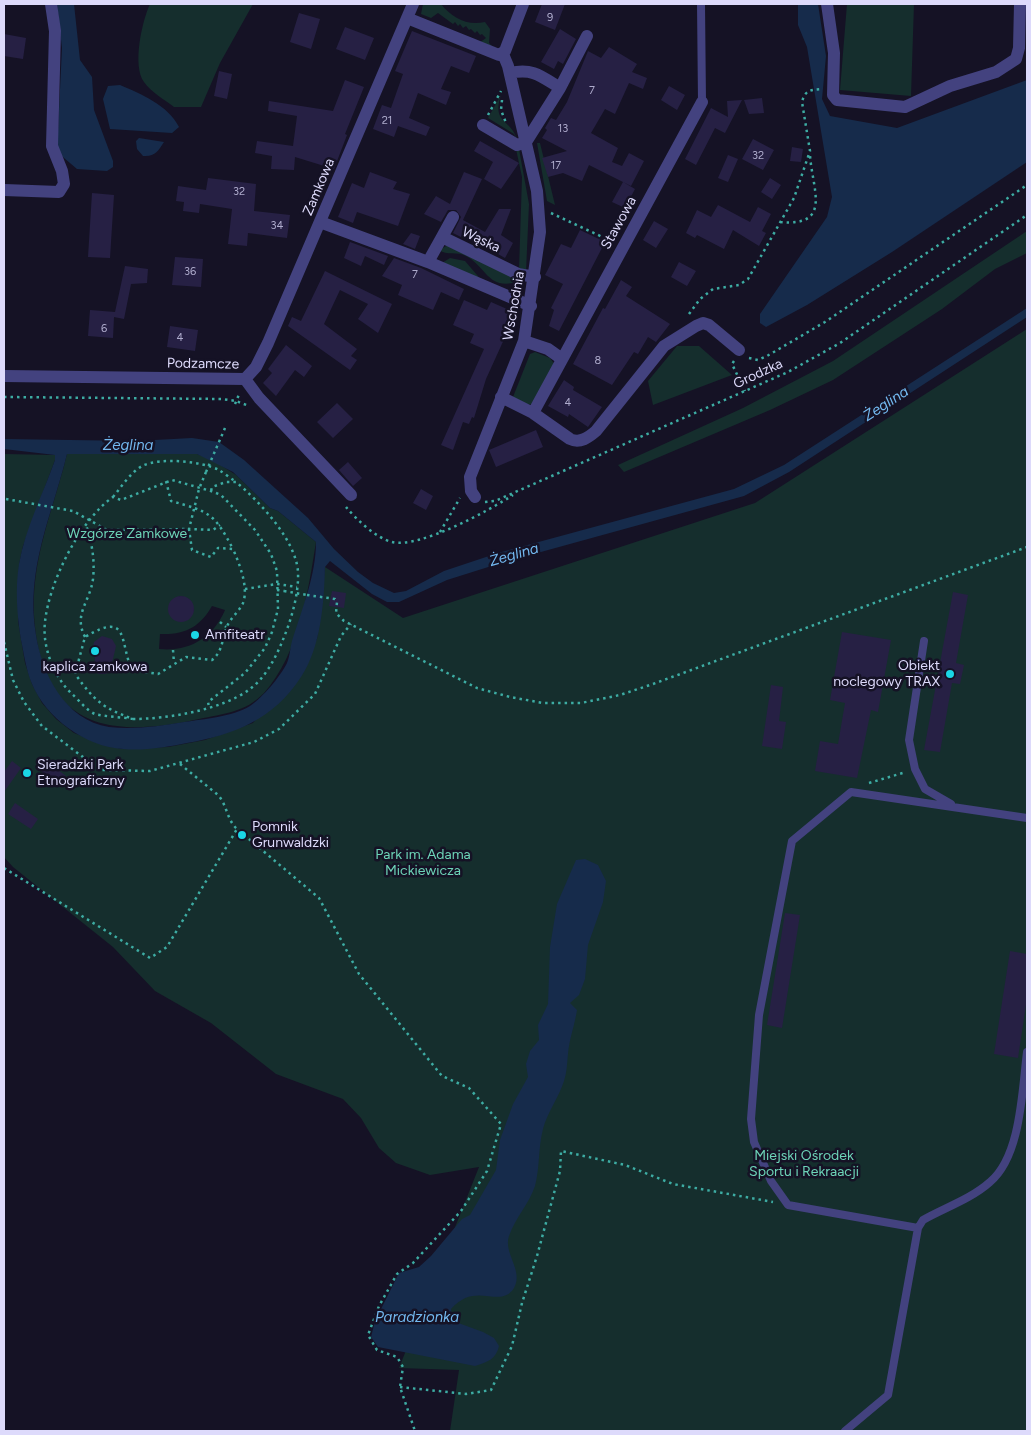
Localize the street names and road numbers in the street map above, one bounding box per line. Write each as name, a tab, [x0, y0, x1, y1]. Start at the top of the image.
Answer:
street label: Zamkowa	[299, 156, 339, 218]
street label: Stawowa	[598, 194, 640, 252]
street label: Wąska	[459, 224, 503, 256]
street label: Wschodnia	[500, 270, 528, 342]
street label: Podzamcze	[167, 355, 239, 373]
street label: Grodzka	[731, 355, 785, 393]

